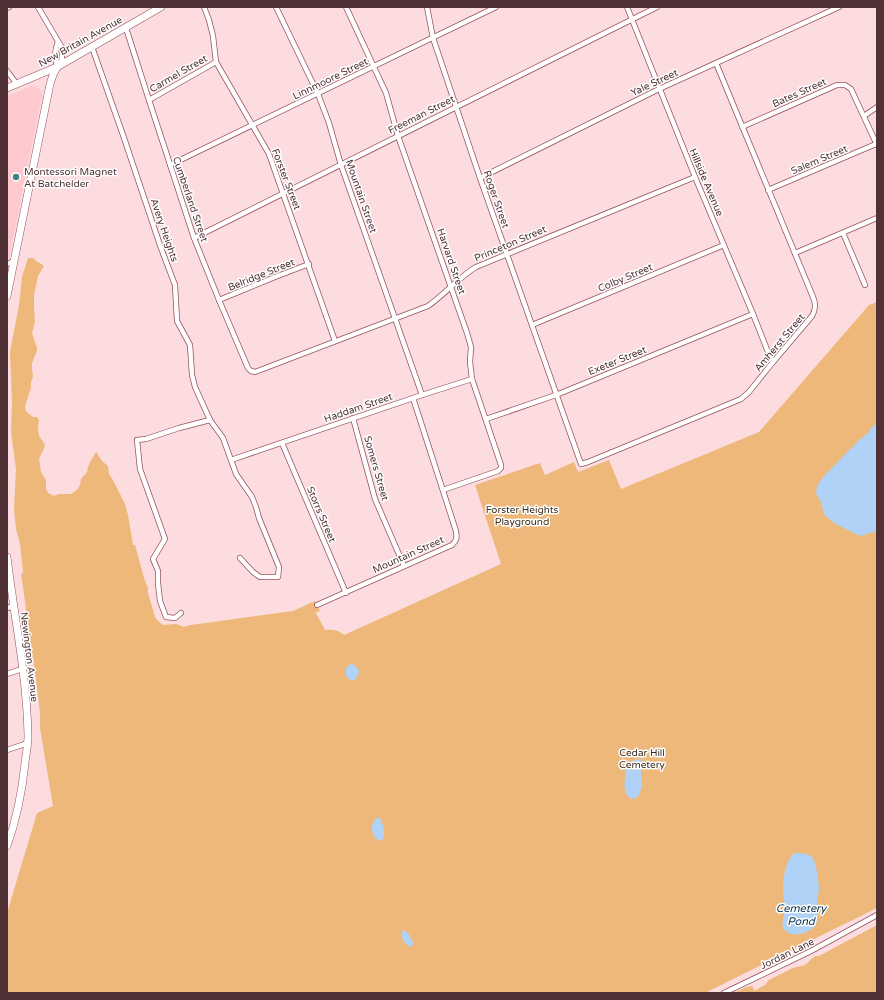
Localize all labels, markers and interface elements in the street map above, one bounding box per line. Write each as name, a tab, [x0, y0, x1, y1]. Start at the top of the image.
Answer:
street label: New Britain Avenue	[37, 14, 125, 70]
street label: Carmel Street	[147, 52, 210, 95]
street label: Linnmoore Street	[291, 55, 370, 102]
street label: Yale Street	[629, 67, 680, 99]
street label: Bates Street	[771, 76, 828, 110]
street label: Freeman Street	[386, 93, 457, 137]
street label: Salem Street	[789, 143, 850, 177]
street label: Forster Street	[269, 147, 303, 212]
street label: Hillside Avenue	[686, 147, 726, 218]
street label: Cumberland Street	[170, 155, 210, 244]
street label: Mountain Street	[343, 158, 379, 235]
place label: Montessori Magnet At Batchelder	[24, 166, 117, 190]
street label: Roger Street	[481, 169, 512, 230]
marker: Montessori Magnet At Batchelder	[11, 172, 21, 182]
street label: Avery Heights	[148, 197, 181, 264]
street label: Princeton Street	[473, 223, 548, 265]
street label: Harvard Street	[434, 227, 468, 296]
street label: Belridge Street	[226, 256, 297, 294]
street label: Colby Street	[596, 261, 655, 295]
street label: Amherst Street	[752, 311, 808, 374]
street label: Exeter Street	[587, 344, 648, 378]
street label: Haddam Street	[322, 391, 394, 425]
street label: Somers Street	[361, 434, 391, 502]
street label: Storrs Street	[304, 485, 338, 544]
park label: Forster Heights Playground	[486, 504, 559, 528]
street label: Mountain Street	[371, 534, 446, 576]
street label: Newington Avenue	[18, 611, 41, 703]
park label: Cedar Hill Cemetery	[619, 747, 666, 771]
water label: Cemetery Pond	[776, 902, 827, 928]
street label: Jordan Lane	[759, 936, 817, 972]

